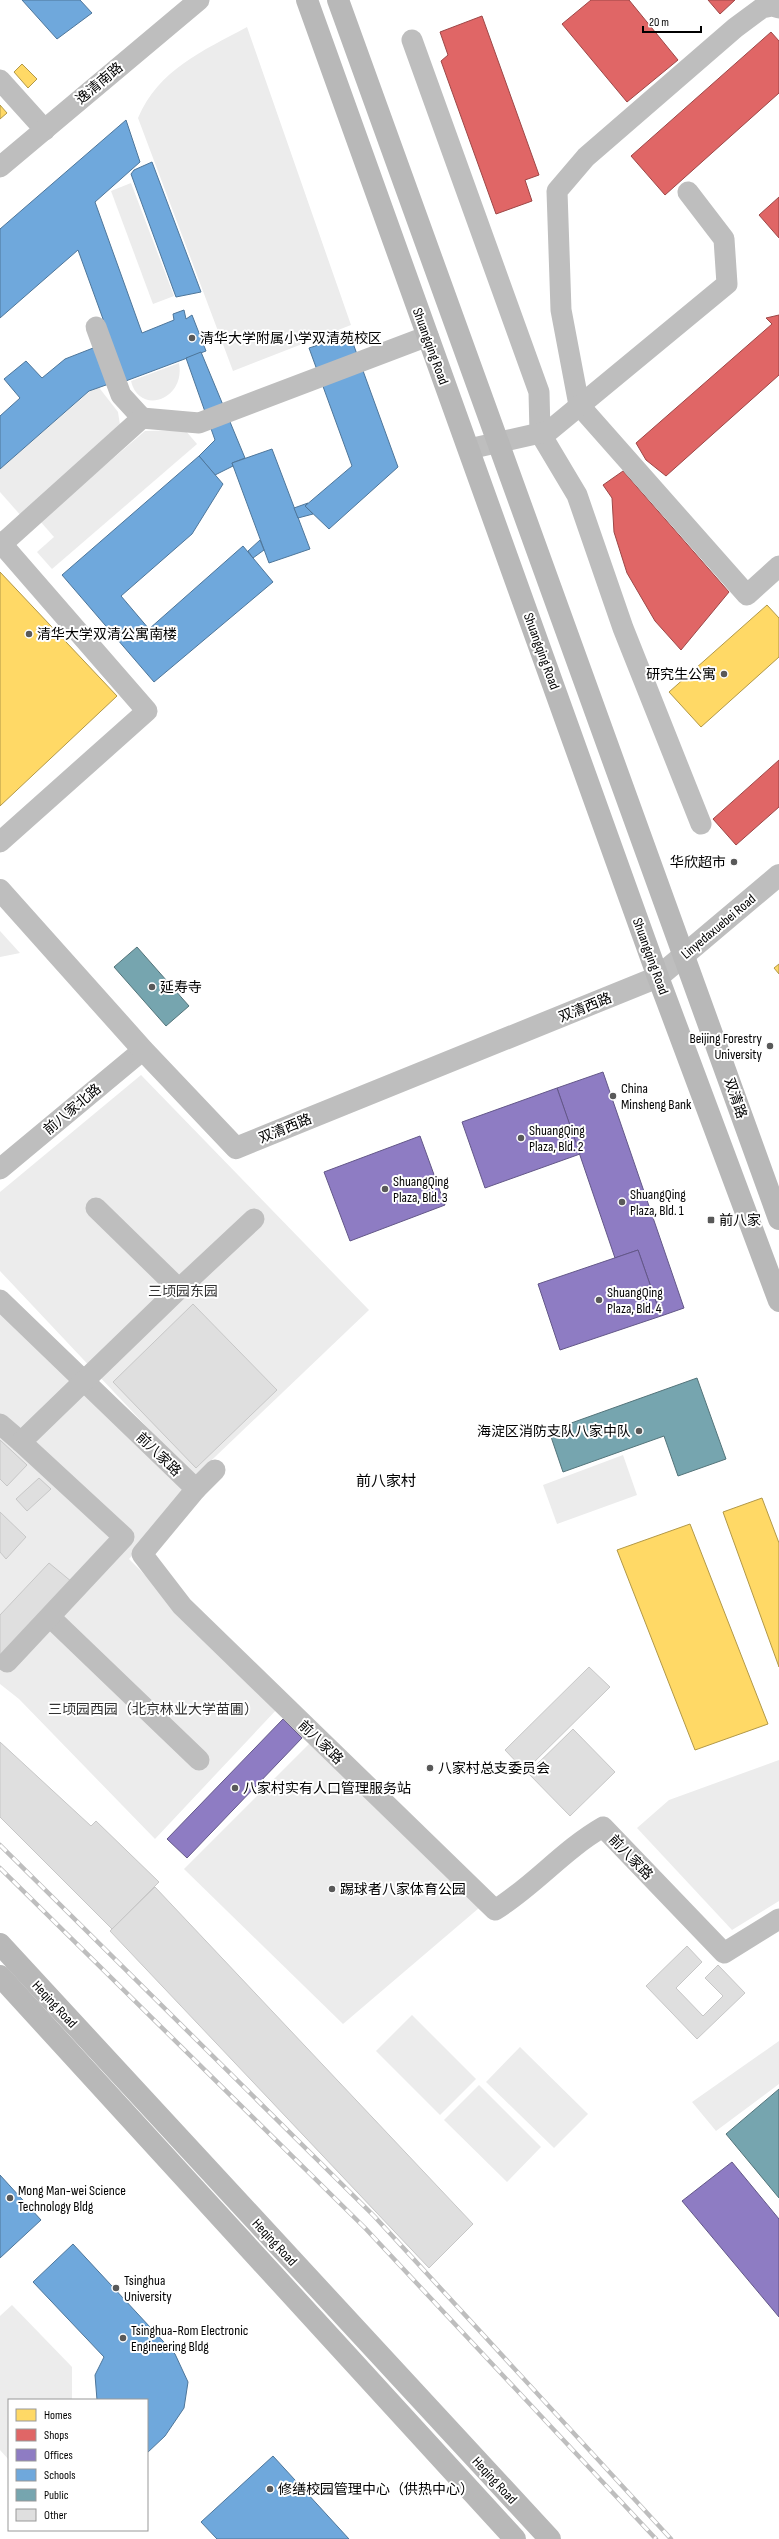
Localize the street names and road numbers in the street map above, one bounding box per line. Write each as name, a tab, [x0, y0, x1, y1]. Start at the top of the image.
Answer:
street label: 逸清南路	[72, 59, 126, 108]
street label: Shuangqing Road	[409, 306, 452, 387]
street label: Shuangqing Road	[520, 611, 563, 692]
street label: Linyedaxuebei Road	[678, 890, 759, 963]
street label: Shuangqing Road	[629, 916, 672, 997]
street label: 双清西路	[556, 989, 614, 1026]
street label: 双清路	[721, 1076, 750, 1121]
street label: 前八家北路	[40, 1080, 105, 1138]
street label: 双清西路	[256, 1110, 314, 1147]
street label: 前八家路	[133, 1429, 185, 1480]
street label: 前八家路	[295, 1717, 347, 1768]
street label: 前八家路	[605, 1831, 656, 1883]
street label: Heqing Road	[29, 1977, 81, 2032]
street label: Heqing Road	[249, 2215, 301, 2270]
street label: Heqing Road	[469, 2453, 521, 2508]

